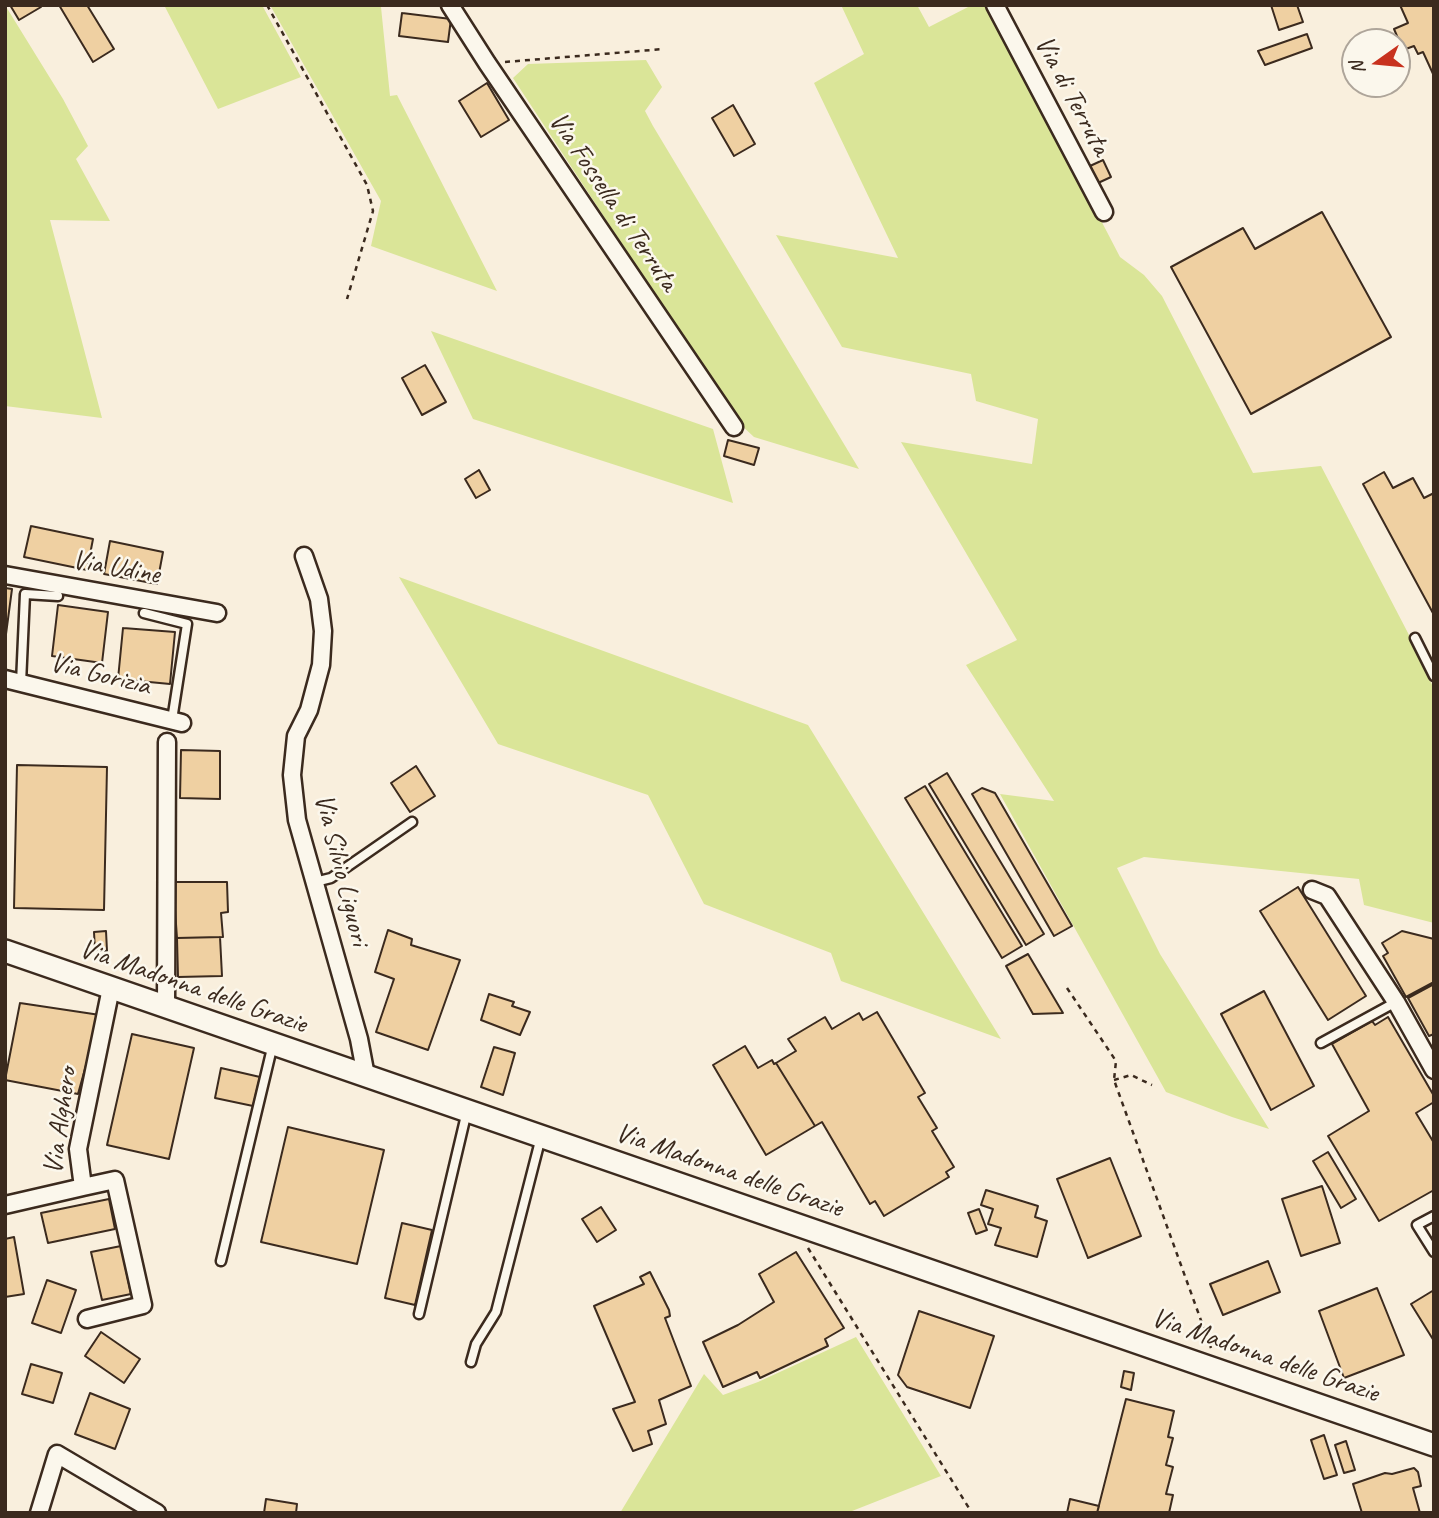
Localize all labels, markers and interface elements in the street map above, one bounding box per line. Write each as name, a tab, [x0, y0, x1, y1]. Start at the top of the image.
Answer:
north arrow	[1341, 28, 1411, 98]
street label: Via di Terruta	[1026, 30, 1118, 162]
text: N	[1345, 59, 1371, 77]
street label: Via Fossella di Terruta	[541, 106, 685, 298]
street label: Via Udine	[70, 544, 162, 592]
street label: Via Gorizia	[46, 646, 154, 704]
street label: Via Silvio Liguori	[306, 791, 376, 949]
street label: Via Madonna delle Grazie	[75, 932, 311, 1042]
street label: Via Alghero	[37, 1065, 85, 1177]
street label: Via Madonna delle Grazie	[611, 1116, 847, 1226]
street label: Via Madonna delle Grazie	[1147, 1301, 1383, 1411]

